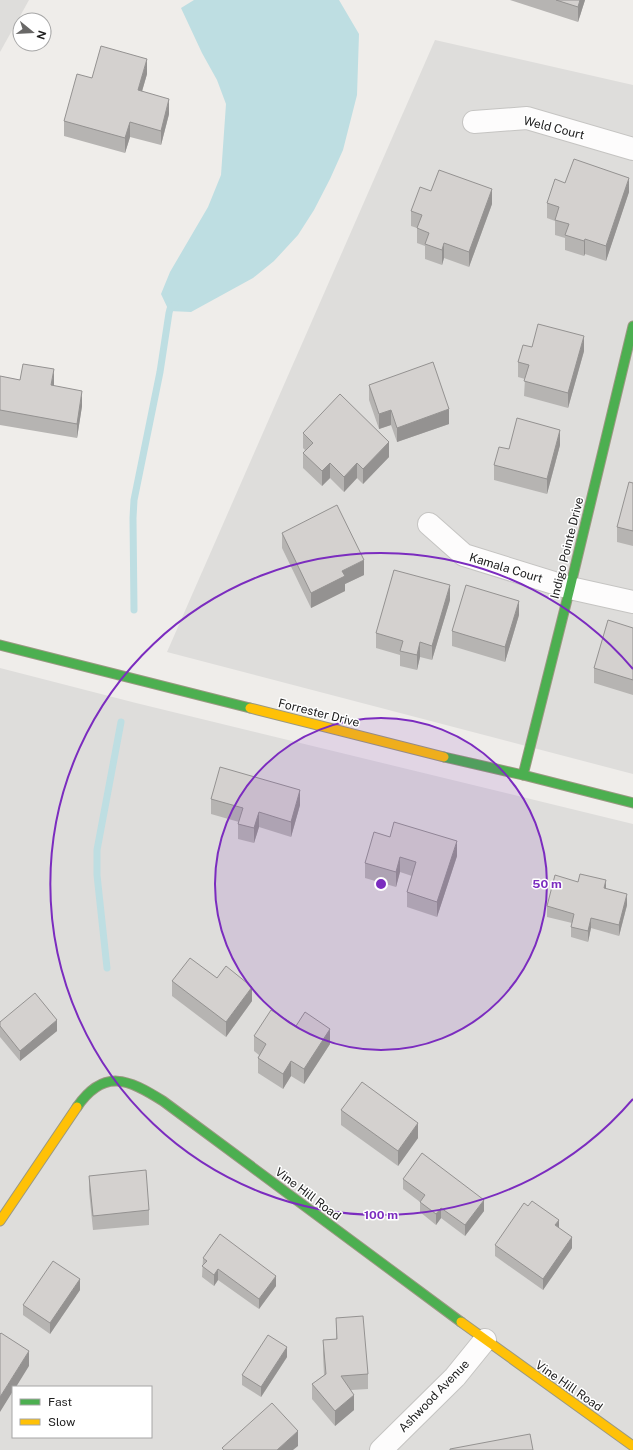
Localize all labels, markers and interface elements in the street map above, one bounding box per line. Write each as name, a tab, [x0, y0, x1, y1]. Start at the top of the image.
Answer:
north arrow	[12, 12, 52, 52]
text: N	[34, 29, 49, 41]
street label: Weld Court	[522, 114, 586, 142]
street label: Indigo Pointe Drive	[548, 496, 586, 600]
street label: Kamala Court	[468, 550, 545, 586]
street label: Forrester Drive	[277, 696, 361, 730]
centre of rings	[374, 877, 388, 891]
text: 50 m	[532, 877, 562, 891]
street label: Vine Hill Road	[272, 1165, 344, 1223]
text: 100 m	[364, 1208, 398, 1222]
street label: Ashwood Avenue	[396, 1357, 472, 1435]
street label: Vine Hill Road	[533, 1358, 605, 1414]
legend	[12, 1386, 152, 1438]
text: Fast	[48, 1395, 73, 1409]
text: Slow	[48, 1415, 76, 1429]

